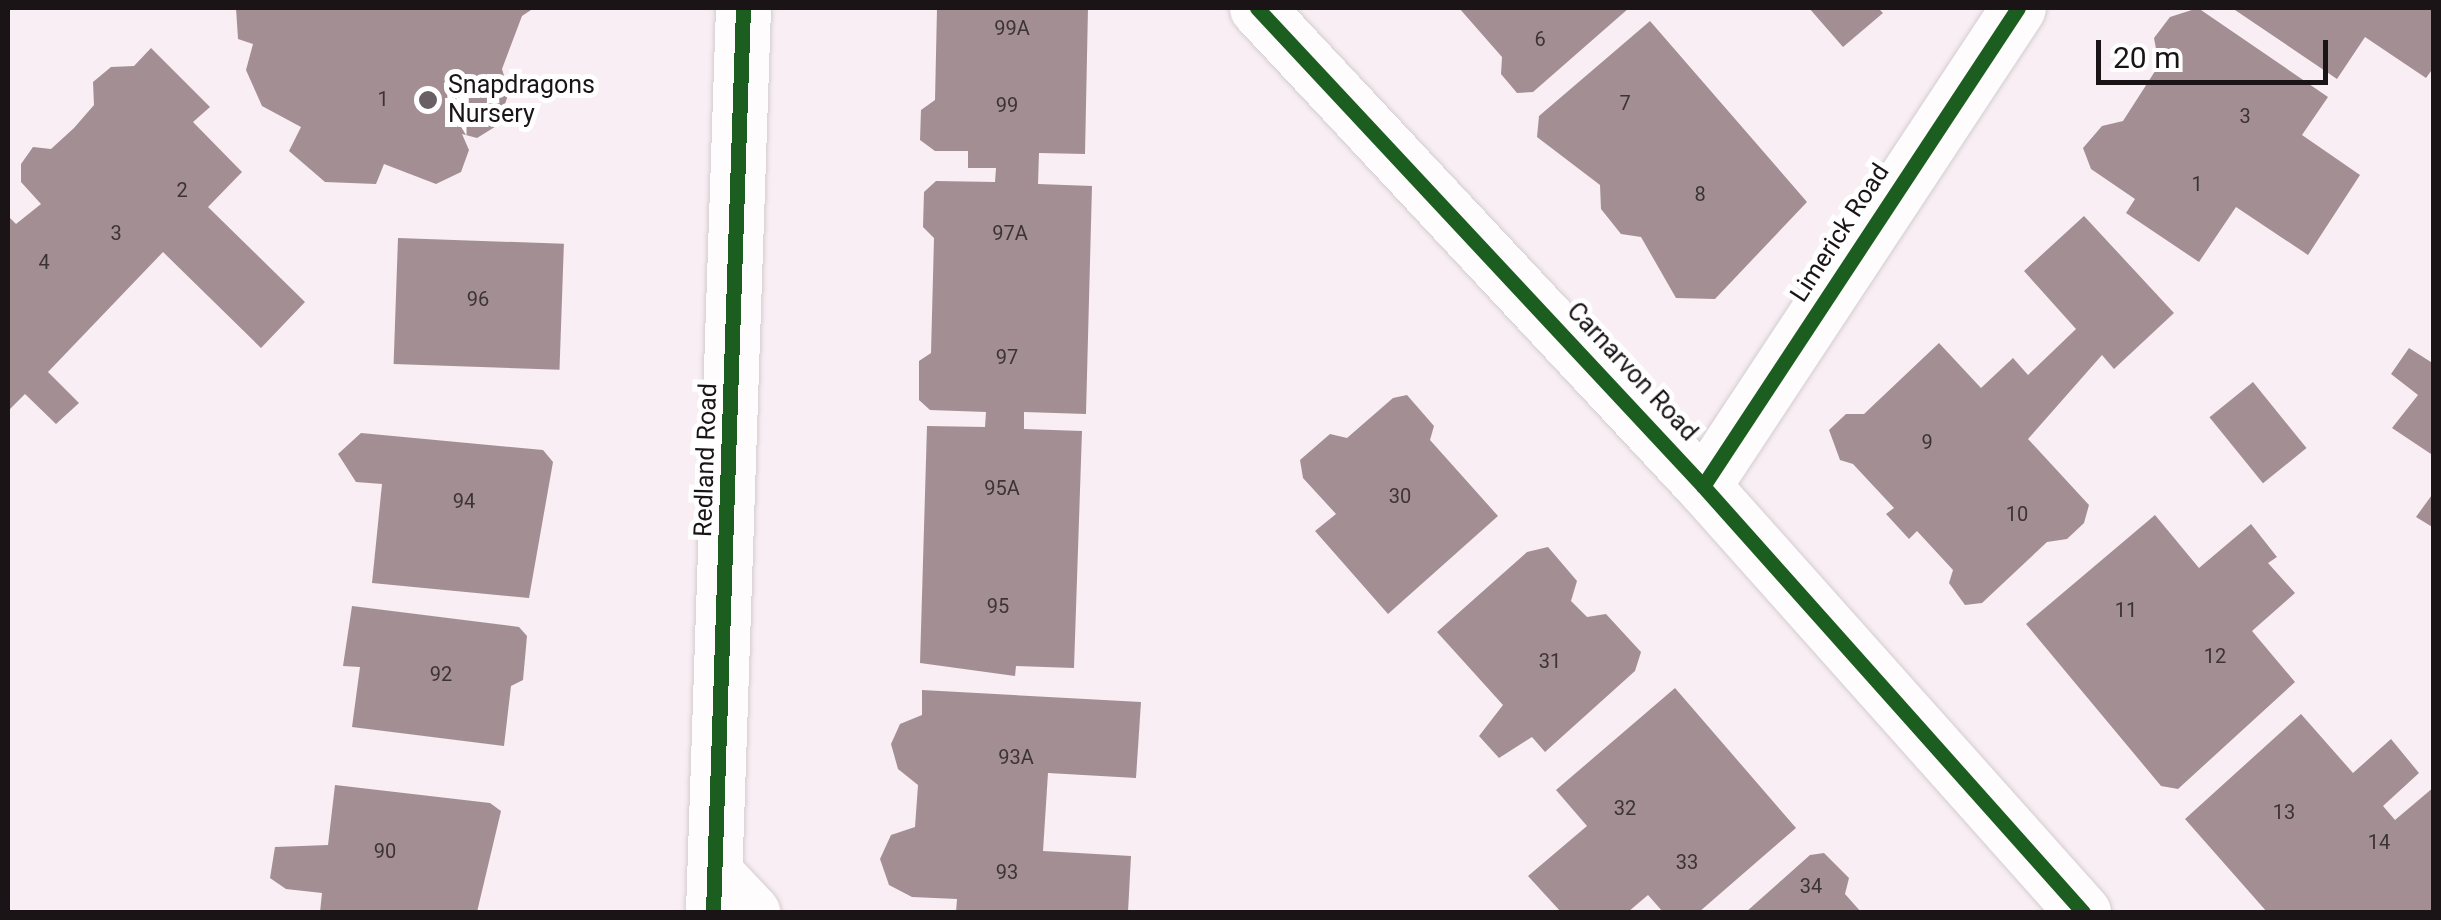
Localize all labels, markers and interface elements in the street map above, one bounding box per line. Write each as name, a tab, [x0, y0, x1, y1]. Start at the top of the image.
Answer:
house number: 99A	[994, 16, 1030, 40]
scale bar	[2101, 20, 2334, 82]
house number: 6	[1534, 27, 1546, 51]
text: 20 m	[2113, 40, 2180, 75]
place label: Snapdragons Nursery	[448, 71, 595, 130]
house number: 1	[377, 87, 389, 111]
marker: Snapdragons Nursery	[417, 89, 439, 111]
house number: 7	[1619, 91, 1631, 115]
house number: 99	[996, 93, 1018, 117]
house number: 3	[2239, 104, 2251, 128]
street label: Limerick Road	[1784, 158, 1896, 308]
house number: 1	[2191, 172, 2203, 196]
house number: 2	[176, 178, 188, 202]
house number: 8	[1694, 182, 1706, 206]
house number: 3	[110, 221, 122, 245]
house number: 97A	[992, 221, 1028, 245]
house number: 4	[38, 250, 50, 274]
house number: 96	[467, 287, 489, 311]
street label: Carnarvon Road	[1560, 297, 1704, 447]
house number: 97	[996, 345, 1018, 369]
street label: Redland Road	[688, 383, 724, 537]
house number: 9	[1921, 430, 1933, 454]
house number: 95A	[984, 476, 1020, 500]
house number: 30	[1389, 484, 1411, 508]
house number: 94	[453, 489, 475, 513]
house number: 10	[2006, 502, 2028, 526]
house number: 95	[987, 594, 1009, 618]
house number: 11	[2115, 598, 2137, 622]
house number: 12	[2204, 644, 2226, 668]
house number: 31	[1539, 649, 1561, 673]
house number: 92	[430, 662, 452, 686]
house number: 93A	[998, 745, 1034, 769]
house number: 32	[1614, 796, 1636, 820]
house number: 13	[2273, 800, 2295, 824]
house number: 14	[2368, 830, 2390, 854]
house number: 90	[374, 839, 396, 863]
house number: 33	[1676, 850, 1698, 874]
house number: 93	[996, 860, 1018, 884]
house number: 34	[1800, 874, 1822, 898]

